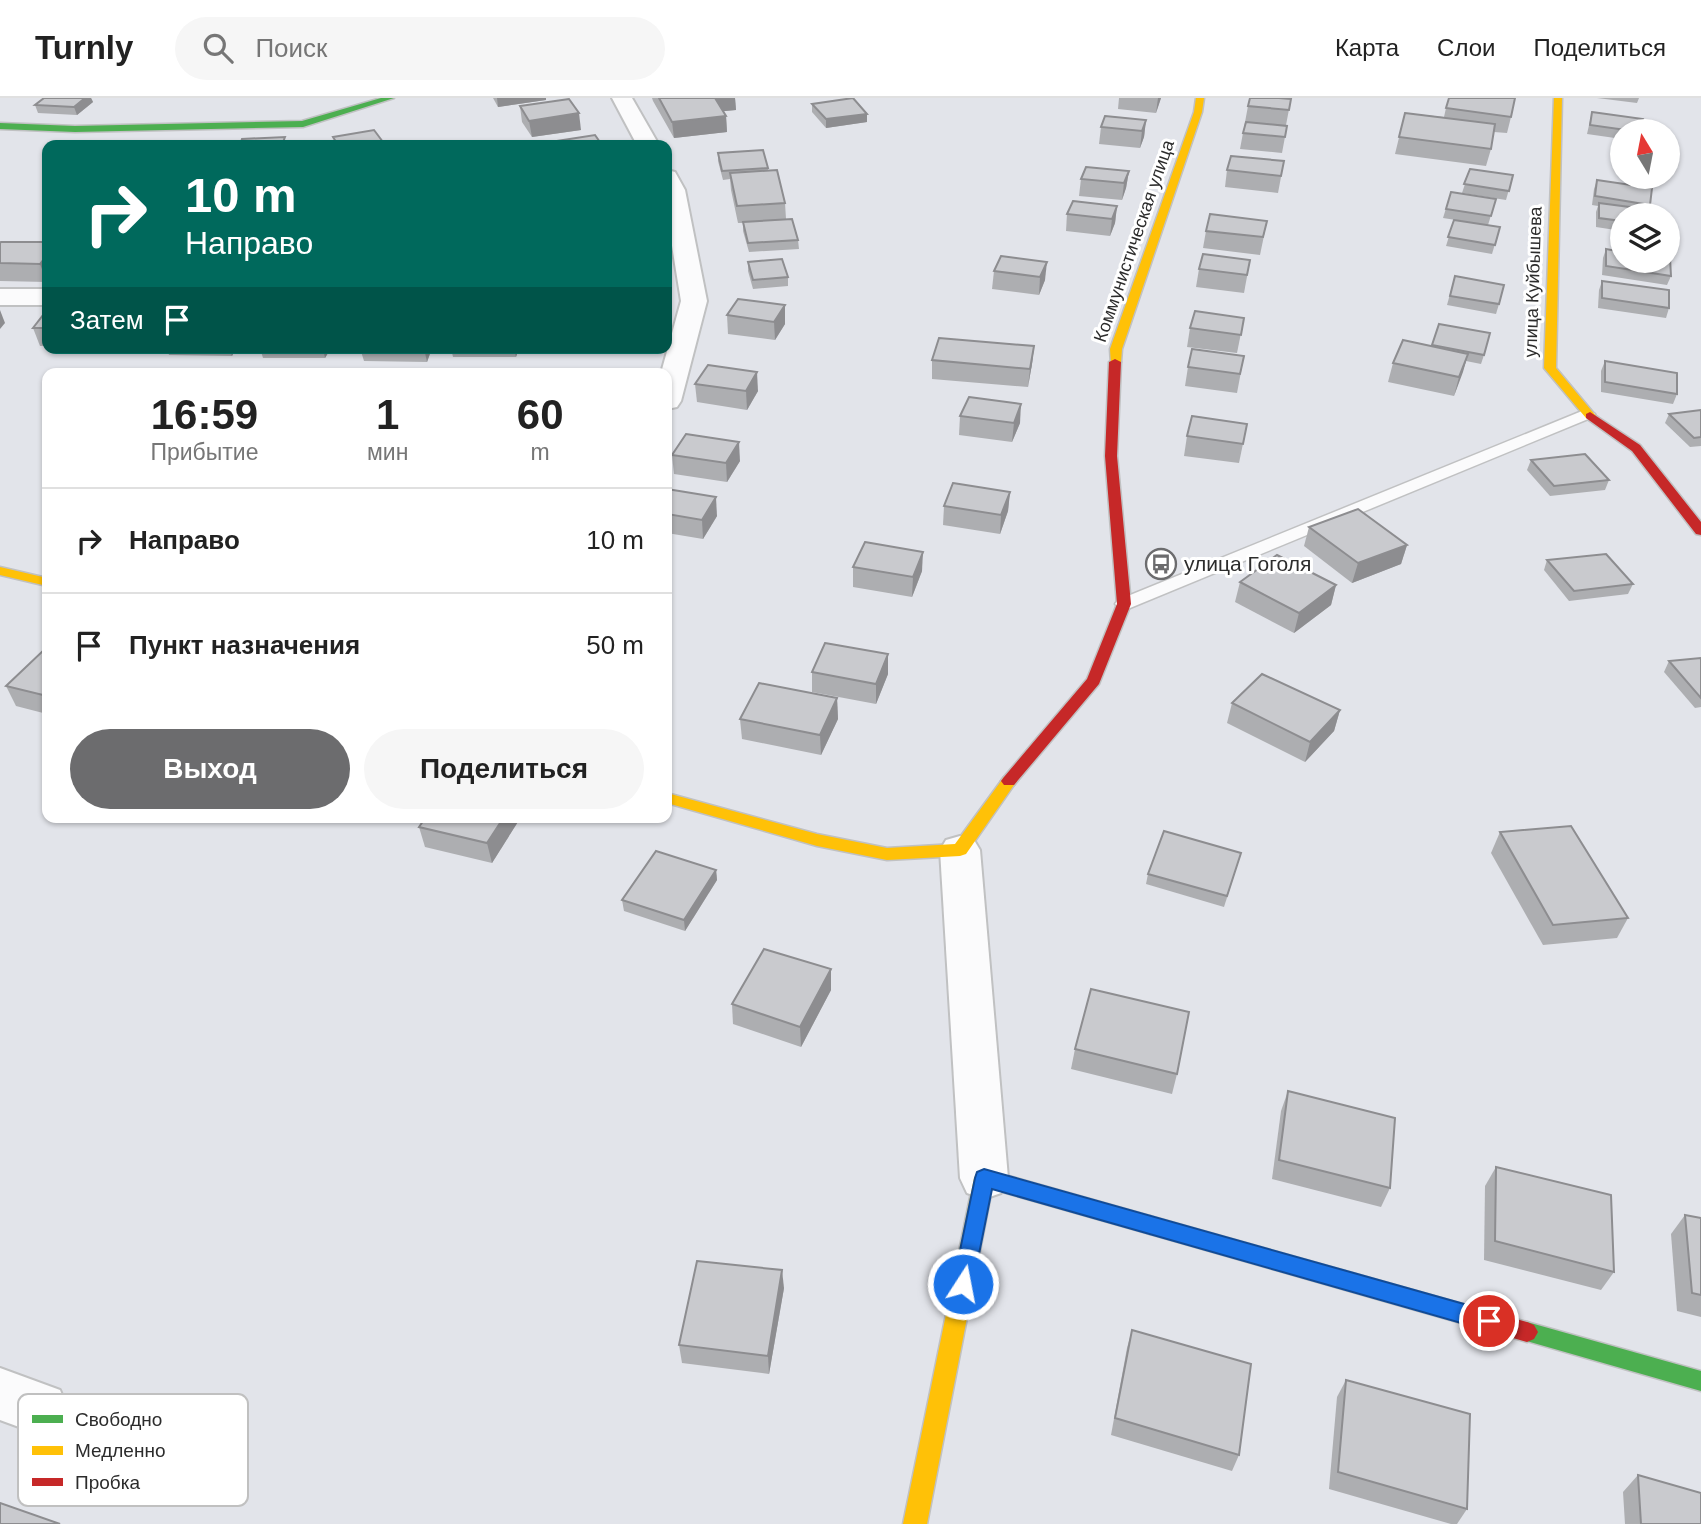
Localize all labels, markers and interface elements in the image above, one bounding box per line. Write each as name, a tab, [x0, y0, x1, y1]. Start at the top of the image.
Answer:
search box	[175, 17, 665, 80]
text: Turnly	[35, 29, 133, 66]
icon: search	[199, 29, 237, 67]
text: Поиск	[255, 33, 327, 63]
text: Карта	[1335, 34, 1399, 61]
text: Слои	[1437, 34, 1495, 61]
text: Поделиться	[1533, 34, 1666, 61]
north arrow	[1610, 119, 1680, 189]
map controls	[1610, 119, 1680, 273]
street label: Коммунистическая улица	[1090, 136, 1178, 345]
icon: right	[70, 168, 161, 259]
text: 10 m	[185, 168, 297, 222]
button: layers	[1610, 203, 1680, 273]
street label: улица Куйбышева	[1520, 205, 1546, 358]
text: Направо	[185, 225, 313, 261]
icon: arrive	[158, 301, 196, 339]
text: Затем	[70, 305, 144, 335]
text: 16:59	[151, 391, 258, 438]
text: 1	[376, 391, 399, 438]
text: 60	[517, 391, 564, 438]
text: Прибытие	[150, 439, 259, 465]
text: мин	[367, 439, 408, 465]
text: m	[531, 439, 550, 465]
icon: right	[70, 522, 108, 560]
text: Направо	[129, 525, 240, 555]
text: 10 m	[586, 525, 644, 555]
bus stop icon: улица Гоголя	[1144, 547, 1178, 581]
place label: улица Гоголя	[1184, 552, 1311, 575]
icon: arrive	[70, 627, 108, 665]
text: Пункт назначения	[129, 630, 360, 660]
text: 50 m	[586, 630, 644, 660]
button: Выход	[70, 729, 350, 809]
button: Поделиться	[364, 729, 644, 809]
position arrow	[926, 1247, 1000, 1321]
pin	[1459, 1291, 1519, 1351]
icon: arrive	[1470, 1302, 1508, 1340]
legend	[18, 1394, 248, 1506]
text: Свободно	[75, 1409, 162, 1430]
text: Медленно	[75, 1440, 165, 1461]
text: Пробка	[75, 1472, 140, 1493]

